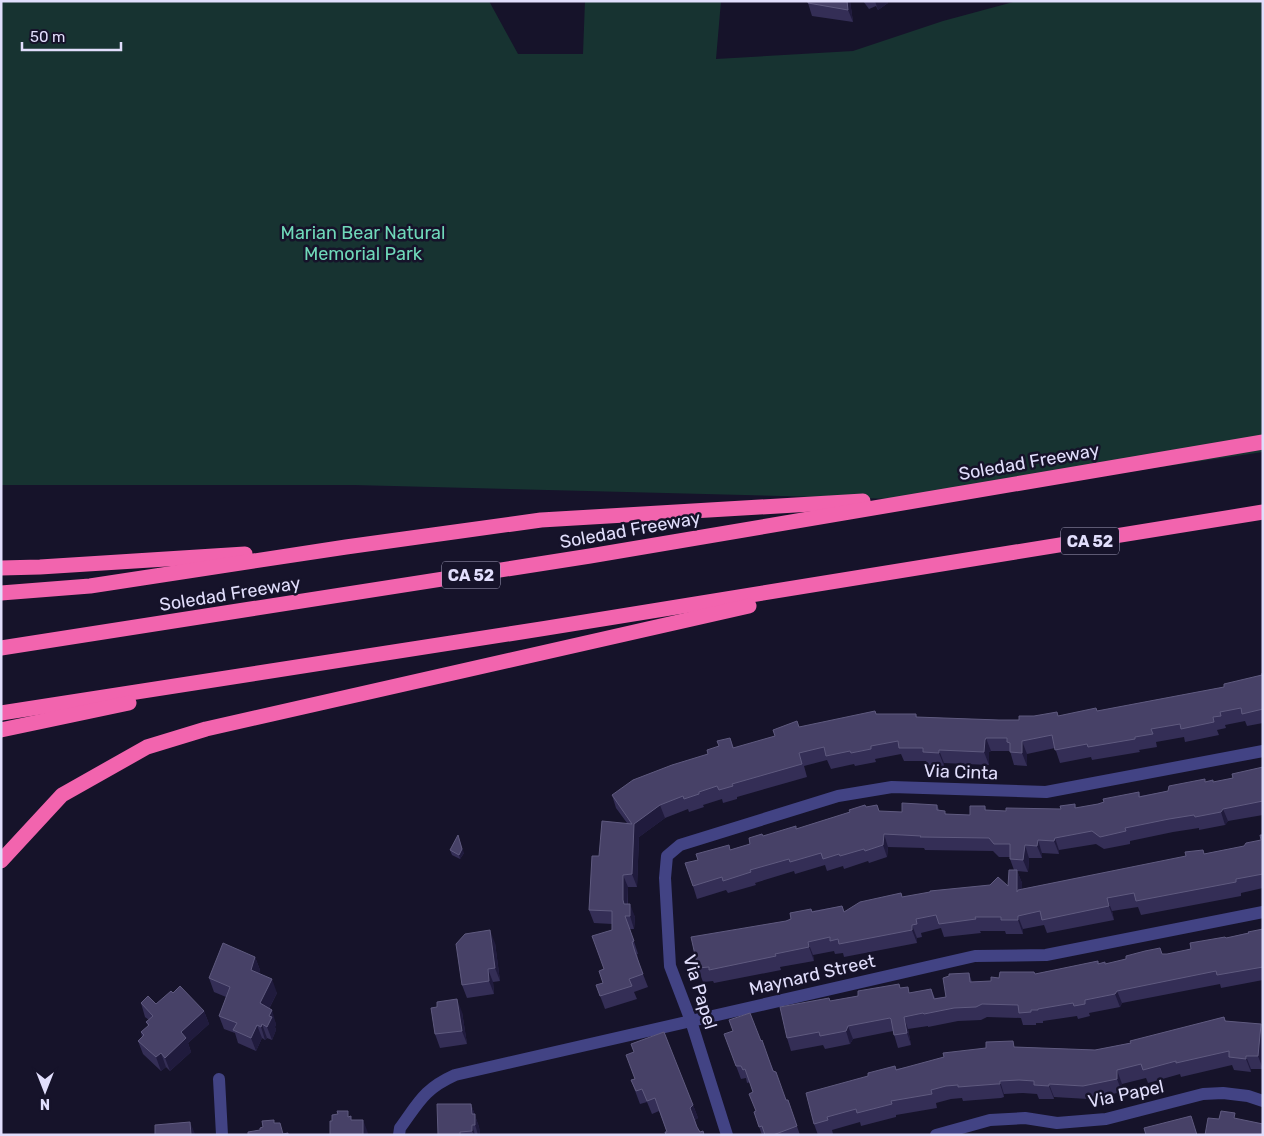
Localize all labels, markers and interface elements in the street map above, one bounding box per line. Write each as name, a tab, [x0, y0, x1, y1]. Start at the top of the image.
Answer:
scale bar	[22, 20, 121, 52]
text: 50 m	[30, 28, 65, 46]
park label: Marian Bear Natural Memorial Park	[281, 222, 445, 265]
street label: Soledad Freeway	[957, 439, 1101, 485]
street label: Soledad Freeway	[558, 507, 702, 553]
road number: CA 52	[1061, 528, 1119, 554]
road number: CA 52	[442, 562, 500, 588]
street label: Soledad Freeway	[158, 572, 302, 616]
street label: Via Cinta	[923, 760, 999, 784]
street label: Maynard Street	[747, 950, 877, 1000]
street label: Via Papel	[678, 952, 722, 1032]
north arrow	[20, 1066, 70, 1116]
street label: Via Papel	[1086, 1075, 1166, 1113]
text: N	[40, 1095, 50, 1112]

